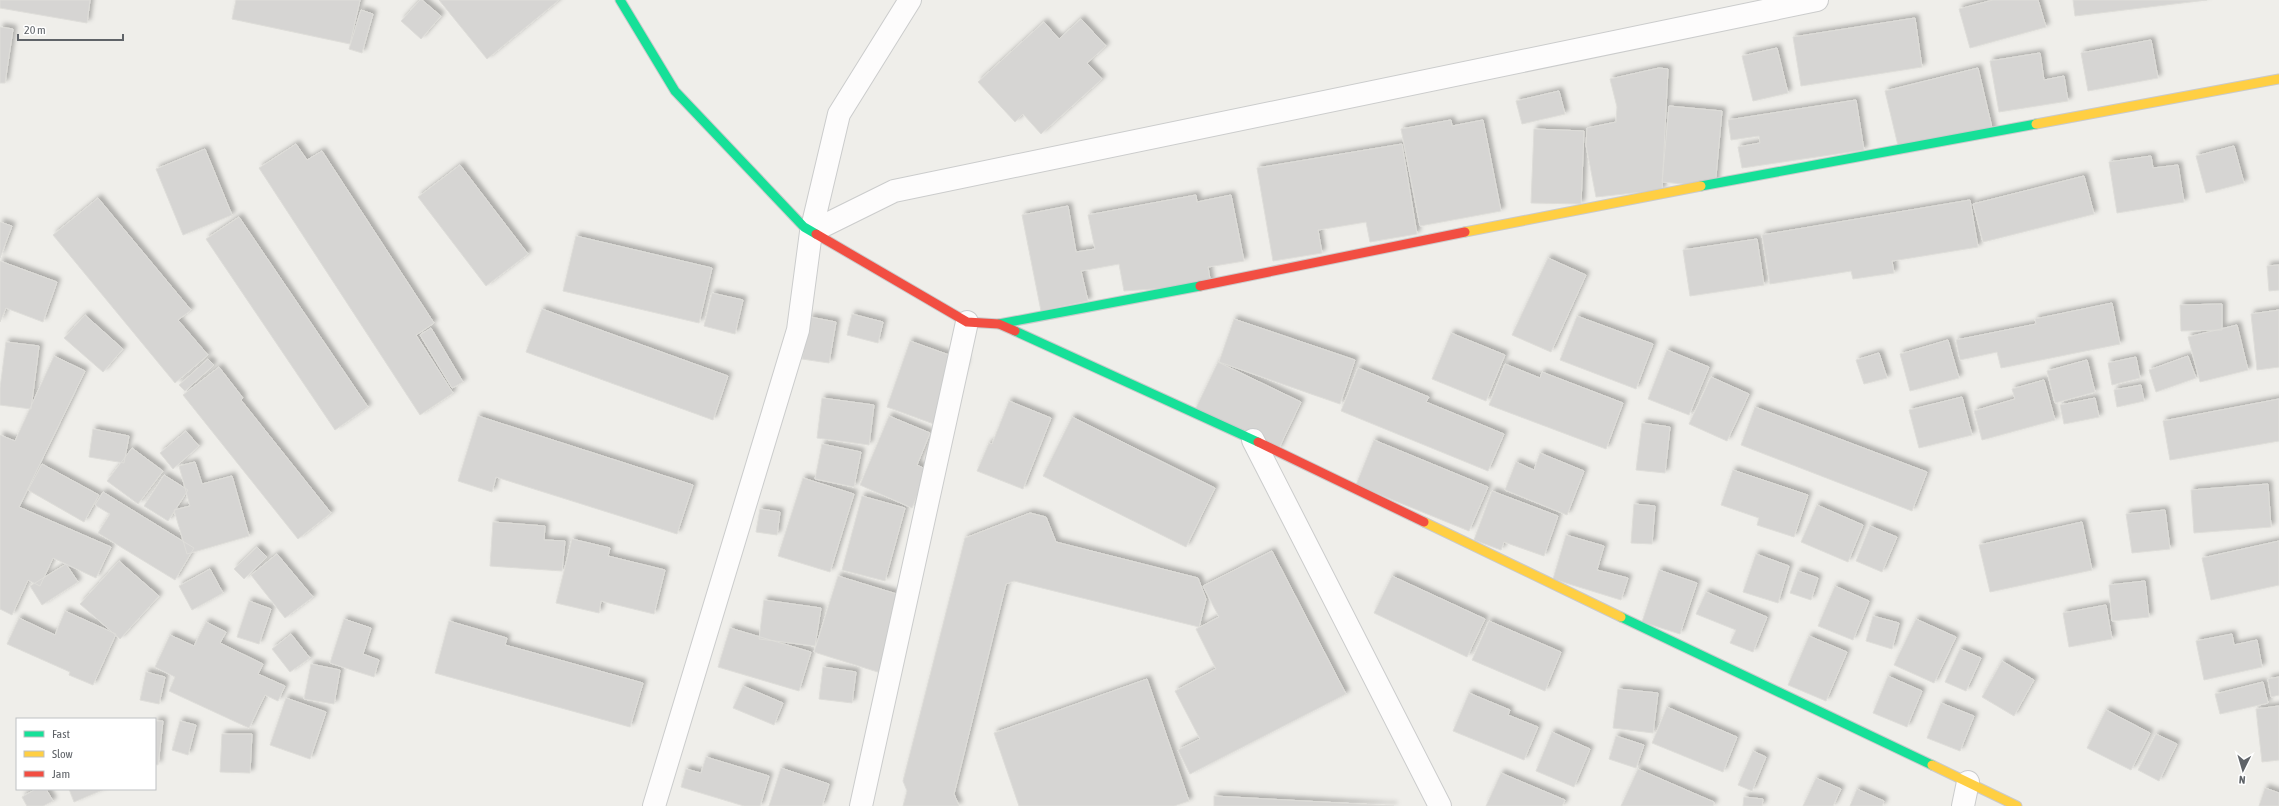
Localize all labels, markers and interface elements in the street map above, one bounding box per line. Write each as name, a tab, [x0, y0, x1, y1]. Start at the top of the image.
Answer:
scale bar	[18, 16, 123, 42]
text: 20 m	[24, 23, 46, 37]
legend	[16, 718, 156, 790]
text: Fast	[52, 727, 70, 741]
text: Slow	[52, 747, 73, 761]
north arrow	[2223, 750, 2263, 790]
text: Jam	[52, 767, 70, 781]
text: N	[2238, 774, 2246, 786]

